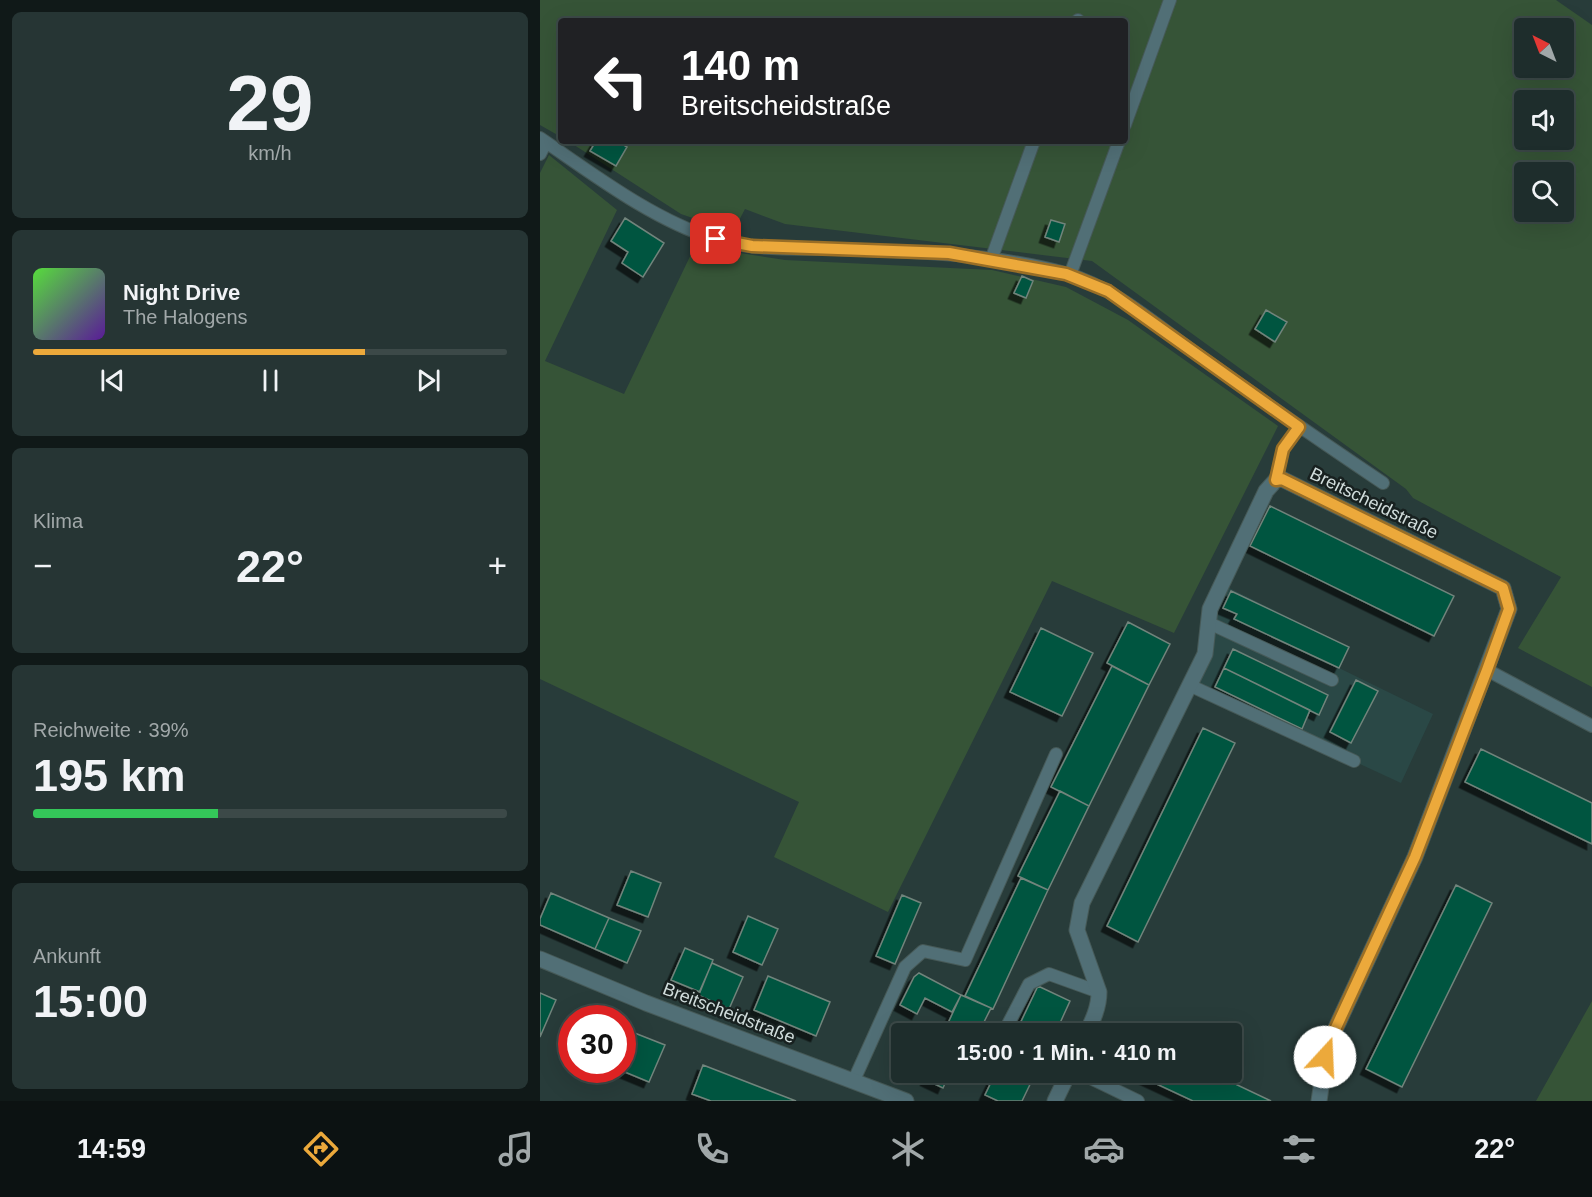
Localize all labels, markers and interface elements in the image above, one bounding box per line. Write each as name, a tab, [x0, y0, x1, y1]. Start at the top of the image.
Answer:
north arrow	[1514, 18, 1574, 78]
map controls	[1514, 18, 1574, 222]
icon: left	[582, 42, 660, 120]
text: 140 m	[681, 42, 800, 89]
text: 29	[227, 59, 313, 147]
button: sound	[1514, 90, 1574, 150]
text: Breitscheidstraße	[681, 91, 891, 121]
text: km/h	[248, 142, 292, 164]
button: search	[1514, 162, 1574, 222]
pin	[690, 213, 741, 264]
icon: arrive	[699, 222, 732, 255]
text: Night Drive	[123, 280, 240, 305]
text: The Halogens	[123, 306, 248, 328]
icon: previous	[96, 364, 129, 397]
icon: pause	[254, 364, 287, 397]
icon: next	[412, 364, 445, 397]
street label: Breitscheidstraße	[1307, 463, 1441, 543]
text: Klima	[33, 510, 83, 532]
text: 22°	[236, 541, 304, 592]
text: −	[33, 547, 52, 584]
text: +	[488, 547, 507, 584]
text: Reichweite · 39%	[33, 719, 189, 741]
text: 195 km	[33, 750, 186, 801]
text: Ankunft	[33, 945, 101, 967]
text: 15:00	[33, 976, 148, 1027]
street label: Breitscheidstraße	[660, 979, 798, 1047]
speed limit sign: 30	[558, 1005, 636, 1083]
position arrow	[1293, 1025, 1357, 1089]
text: 15:00 · 1 Min. · 410 m	[956, 1040, 1177, 1065]
icon: directions	[300, 1128, 342, 1170]
icon: music	[495, 1128, 537, 1170]
icon: phone	[691, 1128, 733, 1170]
icon: climate	[887, 1128, 929, 1170]
icon: car	[1083, 1128, 1125, 1170]
icon: filters	[1278, 1128, 1320, 1170]
text: 14:59	[77, 1134, 146, 1164]
text: 22°	[1474, 1134, 1515, 1164]

